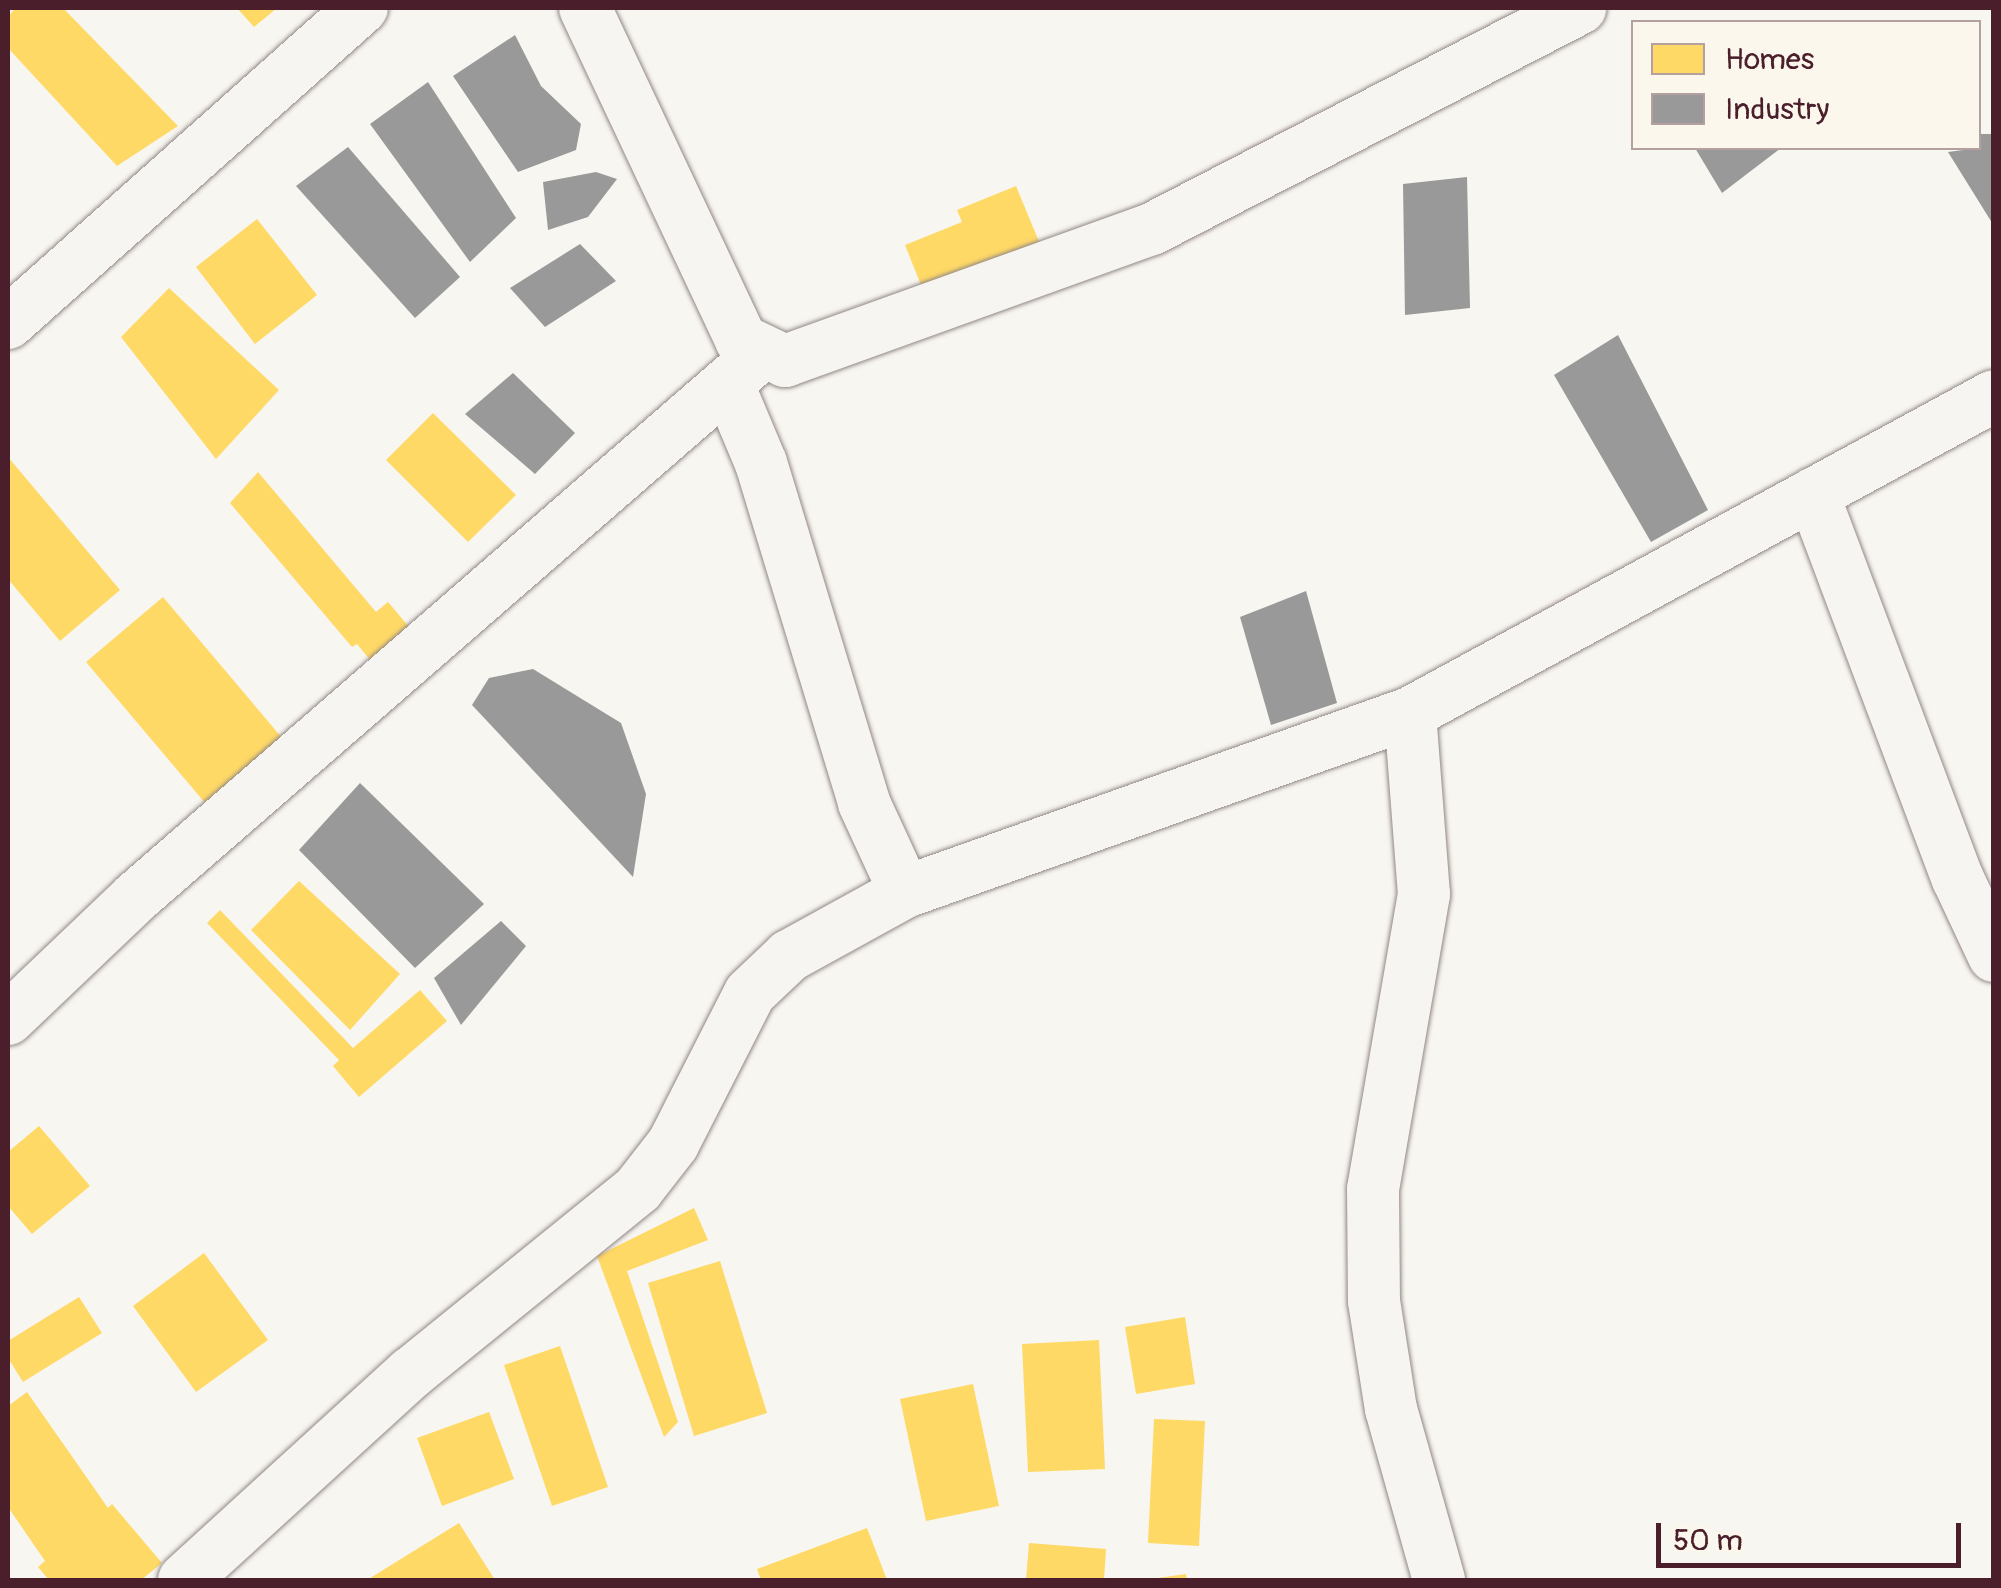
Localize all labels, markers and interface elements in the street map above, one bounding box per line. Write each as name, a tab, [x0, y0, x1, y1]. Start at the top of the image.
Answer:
legend	[1631, 20, 1981, 150]
text: Homes	[1725, 41, 1814, 78]
text: Industry	[1725, 91, 1829, 128]
scale bar	[1661, 1503, 1966, 1565]
text: 50 m	[1673, 1522, 1743, 1559]

